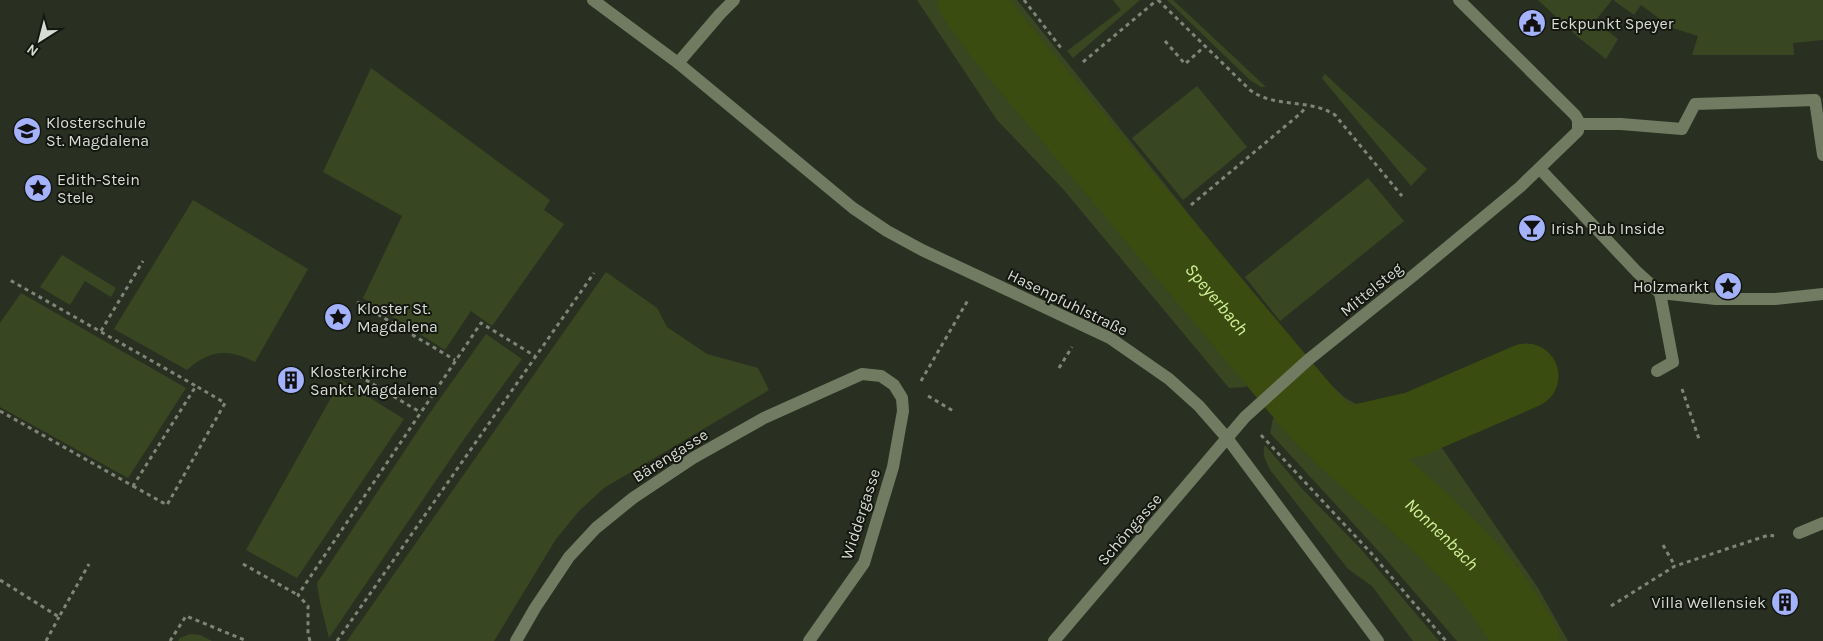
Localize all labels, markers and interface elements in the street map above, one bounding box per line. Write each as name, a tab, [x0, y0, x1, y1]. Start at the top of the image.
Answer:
public building icon: Eckpunkt Speyer	[1517, 8, 1547, 38]
place label: Eckpunkt Speyer	[1551, 14, 1674, 33]
north arrow	[15, 15, 65, 65]
text: N	[24, 40, 42, 60]
place label: Klosterschule St. Magdalena	[46, 113, 149, 150]
school or university icon: Klosterschule St. Magdalena	[12, 116, 42, 146]
place label: Edith-Stein Stele	[57, 170, 140, 207]
place icon: Edith-Stein Stele	[23, 173, 53, 203]
bar icon: Irish Pub Inside	[1517, 213, 1547, 243]
place label: Irish Pub Inside	[1551, 219, 1665, 238]
street label: Mittelsteg	[1336, 258, 1406, 320]
water label: Speyerbach	[1180, 259, 1253, 340]
street label: Hasenpfuhlstraße	[1005, 265, 1131, 340]
place icon: Holzmarkt	[1713, 271, 1743, 301]
place label: Holzmarkt	[1633, 277, 1709, 296]
place label: Kloster St. Magdalena	[357, 299, 438, 336]
place icon: Kloster St. Magdalena	[323, 302, 353, 332]
place label: Klosterkirche Sankt Magdalena	[310, 362, 438, 399]
building icon: Klosterkirche Sankt Magdalena	[276, 365, 306, 395]
street label: Bärengasse	[629, 425, 711, 486]
street label: Widdergasse	[837, 466, 884, 562]
street label: Schöngasse	[1093, 490, 1166, 569]
water label: Nonnenbach	[1400, 493, 1483, 575]
building icon: Villa Wellensiek	[1770, 587, 1800, 617]
place label: Villa Wellensiek	[1651, 593, 1766, 612]

